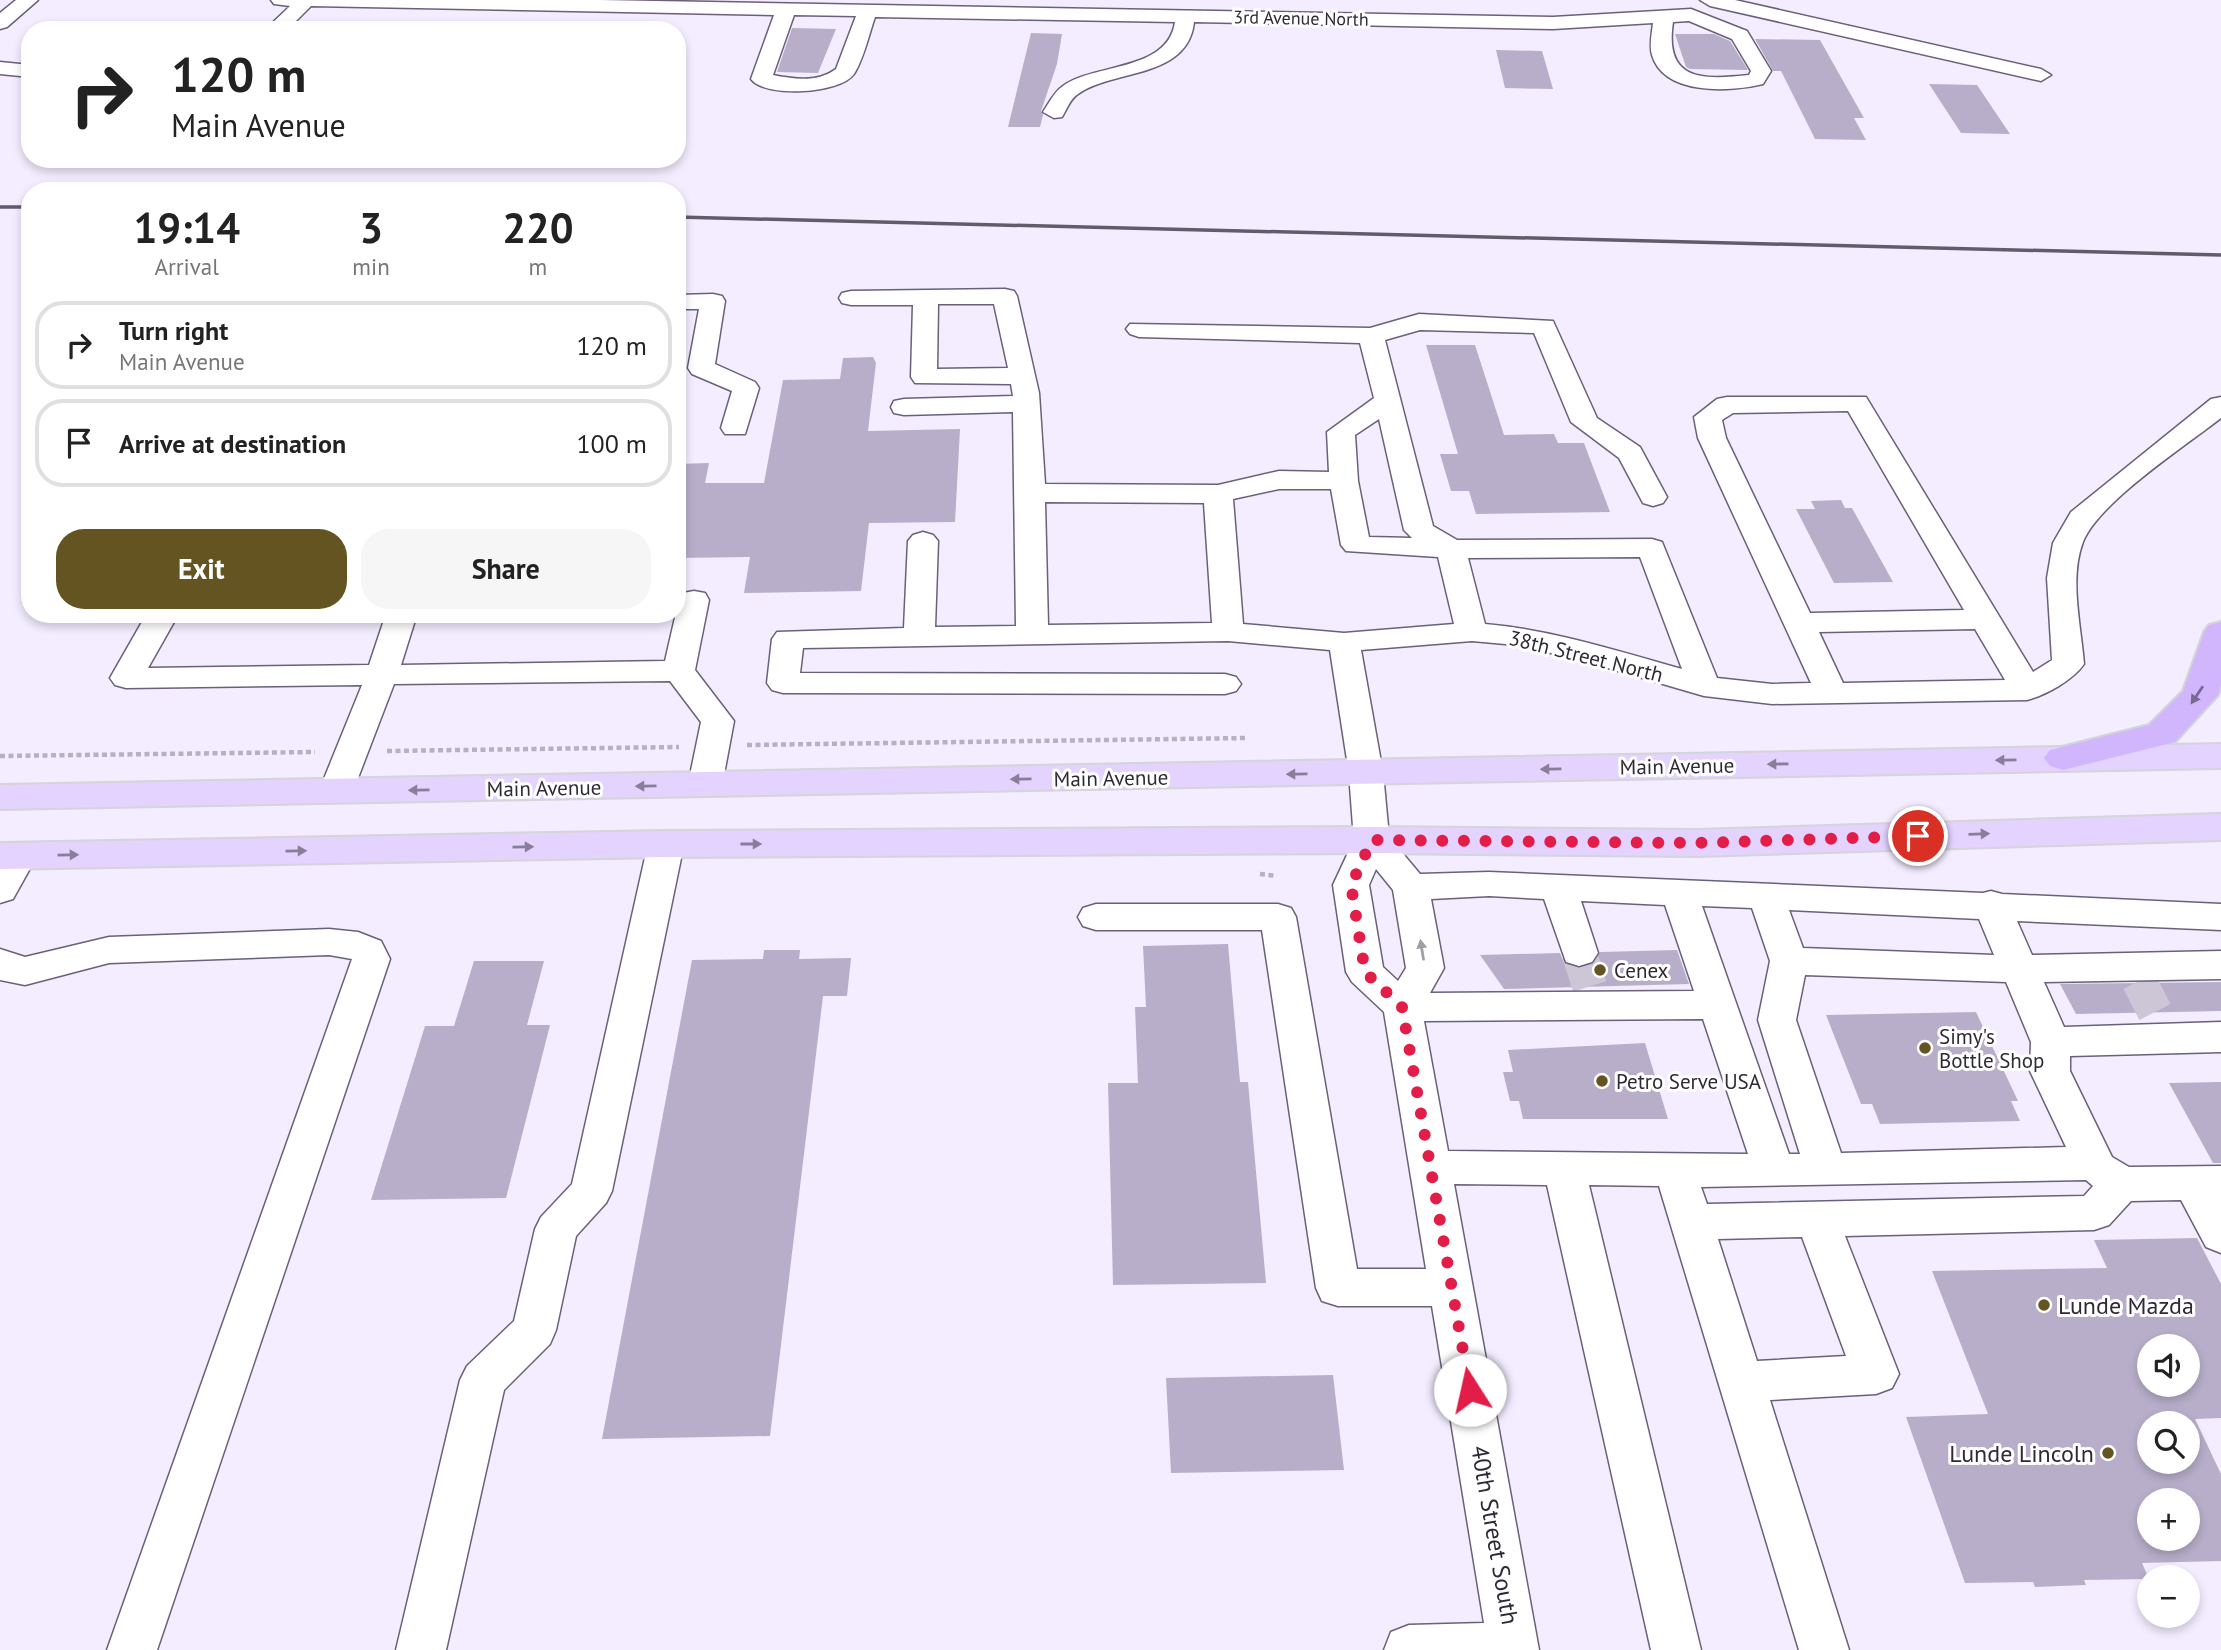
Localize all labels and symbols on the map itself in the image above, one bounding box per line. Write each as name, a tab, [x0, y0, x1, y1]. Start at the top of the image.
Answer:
street label: 3rd Avenue North	[1233, 5, 1369, 31]
street label: 38th Street North	[1506, 624, 1666, 688]
one-way arrow	[2190, 685, 2203, 705]
street label: Main Avenue	[1619, 752, 1735, 780]
one-way arrow	[1995, 754, 2017, 765]
one-way arrow	[1767, 759, 1789, 770]
one-way arrow	[1540, 763, 1562, 775]
street label: Main Avenue	[1053, 764, 1169, 792]
one-way arrow	[1286, 768, 1308, 780]
one-way arrow	[1010, 773, 1032, 785]
street label: Main Avenue	[486, 774, 602, 802]
one-way arrow	[635, 780, 657, 792]
one-way arrow	[408, 784, 430, 796]
pin	[1888, 806, 1948, 866]
one-way arrow	[1968, 829, 1990, 840]
one-way arrow	[740, 838, 762, 849]
one-way arrow	[512, 841, 534, 852]
one-way arrow	[285, 845, 307, 856]
one-way arrow	[57, 849, 79, 861]
one-way arrow	[1416, 939, 1427, 961]
place label: Cenex	[1614, 957, 1669, 984]
marker: Cenex	[1592, 962, 1608, 978]
place label: Simy's Bottle Shop	[1939, 1023, 2044, 1074]
marker: Simy's Bottle Shop	[1917, 1040, 1933, 1056]
place label: Petro Serve USA	[1616, 1068, 1762, 1095]
marker: Petro Serve USA	[1594, 1073, 1610, 1089]
place label: Lunde Mazda	[2058, 1290, 2194, 1321]
marker: Lunde Mazda	[2036, 1297, 2052, 1313]
position arrow	[1433, 1353, 1507, 1427]
place label: Lunde Lincoln	[1949, 1438, 2094, 1469]
street label: 40th Street South	[1464, 1443, 1526, 1627]
marker: Lunde Lincoln	[2100, 1445, 2116, 1461]

